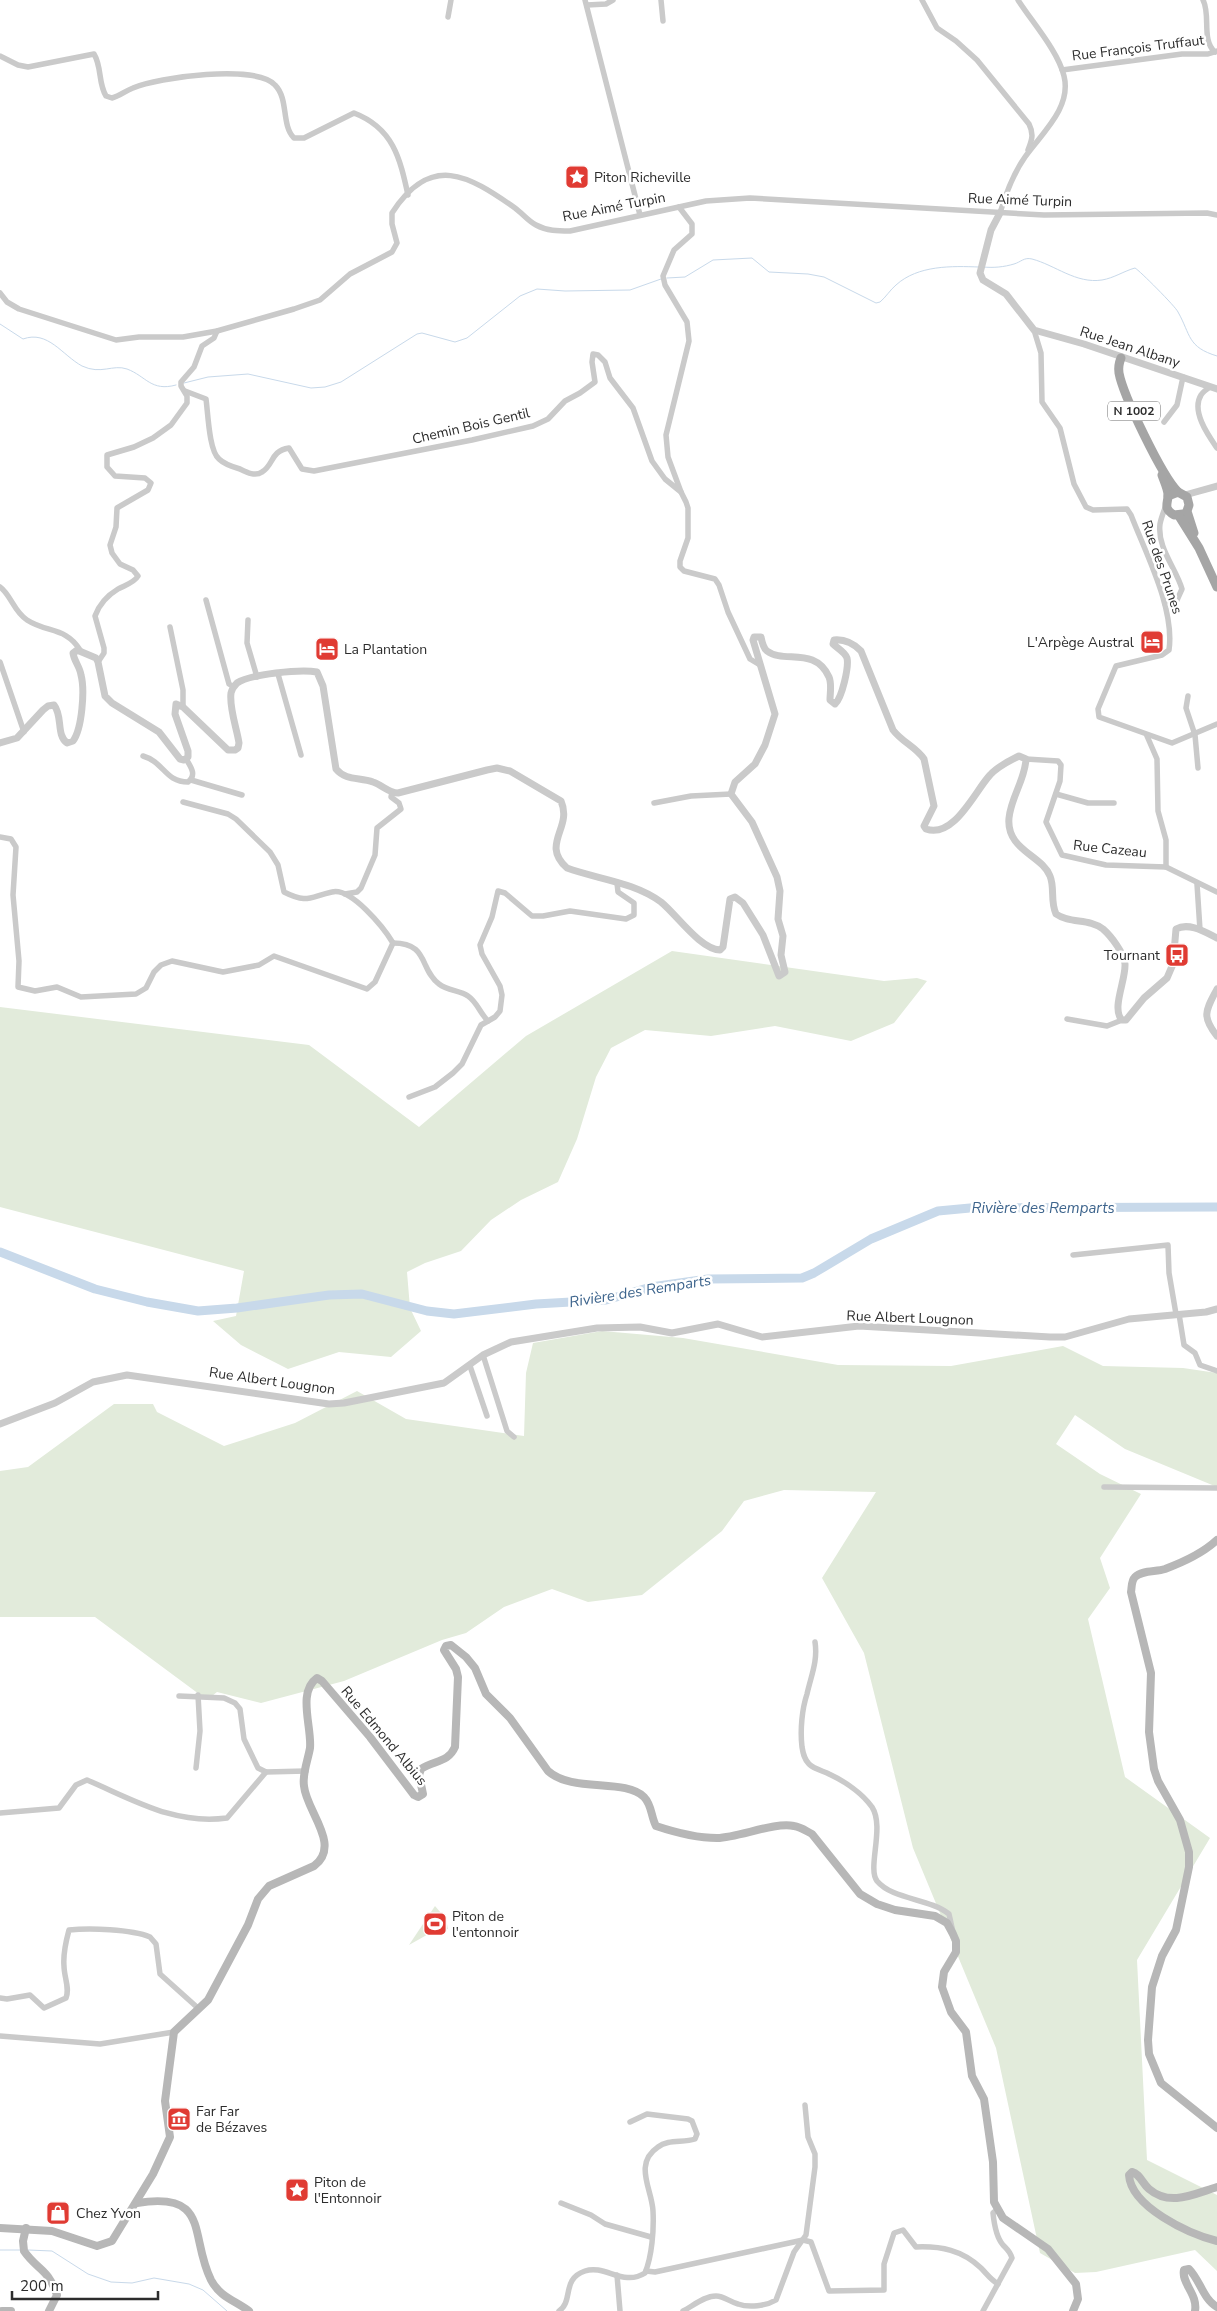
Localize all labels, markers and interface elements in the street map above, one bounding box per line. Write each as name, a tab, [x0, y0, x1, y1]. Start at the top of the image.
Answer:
street label: Rue François Truffaut	[1071, 30, 1205, 66]
place icon: Piton Richeville	[564, 164, 590, 190]
place label: Piton Richeville	[594, 168, 691, 187]
street label: Rue Aimé Turpin	[561, 188, 667, 226]
street label: Rue Aimé Turpin	[967, 189, 1073, 211]
street label: Rue Jean Albany	[1077, 322, 1183, 372]
road number: N 1002	[1108, 402, 1160, 421]
street label: Chemin Bois Gentil	[410, 403, 533, 449]
street label: Rue des Prunes	[1137, 518, 1187, 617]
hotel icon: L'Arpège Austral	[1139, 629, 1165, 655]
place label: L'Arpège Austral	[1027, 633, 1135, 652]
hotel icon: La Plantation	[314, 636, 340, 662]
place label: La Plantation	[344, 640, 427, 659]
street label: Rue Cazeau	[1072, 836, 1148, 862]
bus stop icon: Tournant	[1164, 942, 1190, 968]
place label: Tournant	[1104, 946, 1160, 965]
water label: Rivière des Remparts	[971, 1198, 1115, 1218]
water label: Rivière des Remparts	[568, 1270, 712, 1312]
street label: Rue Albert Lougnon	[846, 1306, 974, 1330]
street label: Rue Albert Lougnon	[208, 1363, 336, 1399]
street label: Rue Edmond Albius	[337, 1682, 431, 1790]
place label: Piton de l'entonnoir	[452, 1907, 519, 1942]
sports icon: Piton de l'entonnoir	[422, 1911, 448, 1937]
place label: Far Far de Bézaves	[196, 2102, 267, 2137]
museum icon: Far Far de Bézaves	[166, 2106, 192, 2132]
place label: Piton de l'Entonnoir	[314, 2173, 381, 2208]
place icon: Piton de l'Entonnoir	[284, 2177, 310, 2203]
shop icon: Chez Yvon	[45, 2200, 71, 2226]
place label: Chez Yvon	[76, 2204, 141, 2223]
scale bar	[12, 2268, 159, 2300]
text: 200 m	[20, 2276, 64, 2296]

